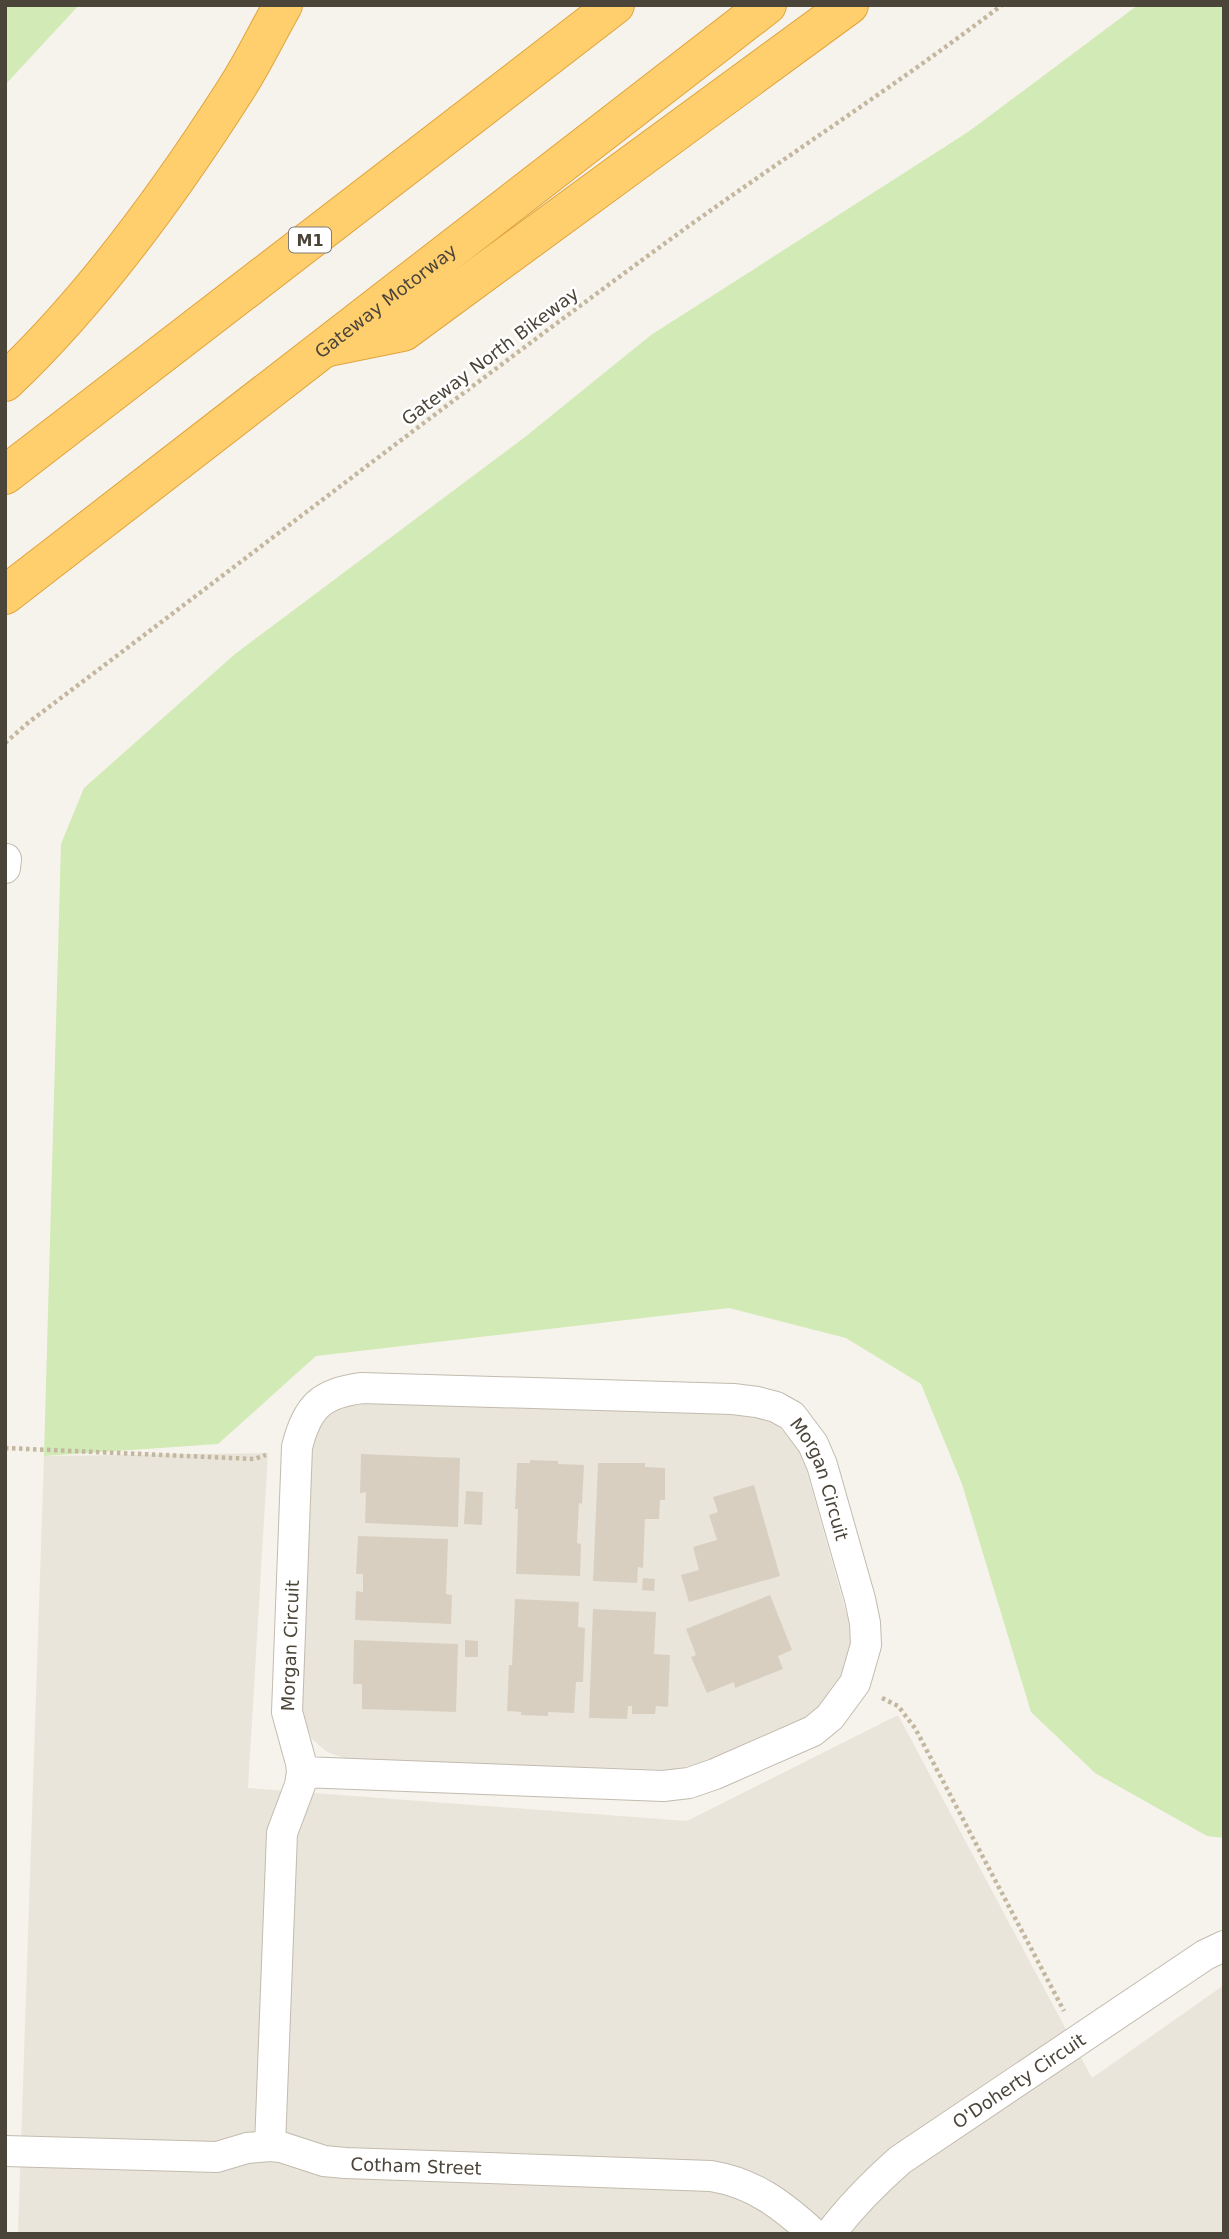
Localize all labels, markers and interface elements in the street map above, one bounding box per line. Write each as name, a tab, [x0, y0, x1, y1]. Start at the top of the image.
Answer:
road number: M1	[289, 228, 331, 252]
street label: Gateway Motorway	[310, 239, 461, 362]
street label: Gateway North Bikeway	[397, 282, 583, 429]
street label: Morgan Circuit	[786, 1413, 853, 1543]
street label: Morgan Circuit	[277, 1580, 302, 1712]
street label: O'Doherty Circuit	[948, 2028, 1089, 2132]
street label: Cotham Street	[350, 2153, 482, 2178]

